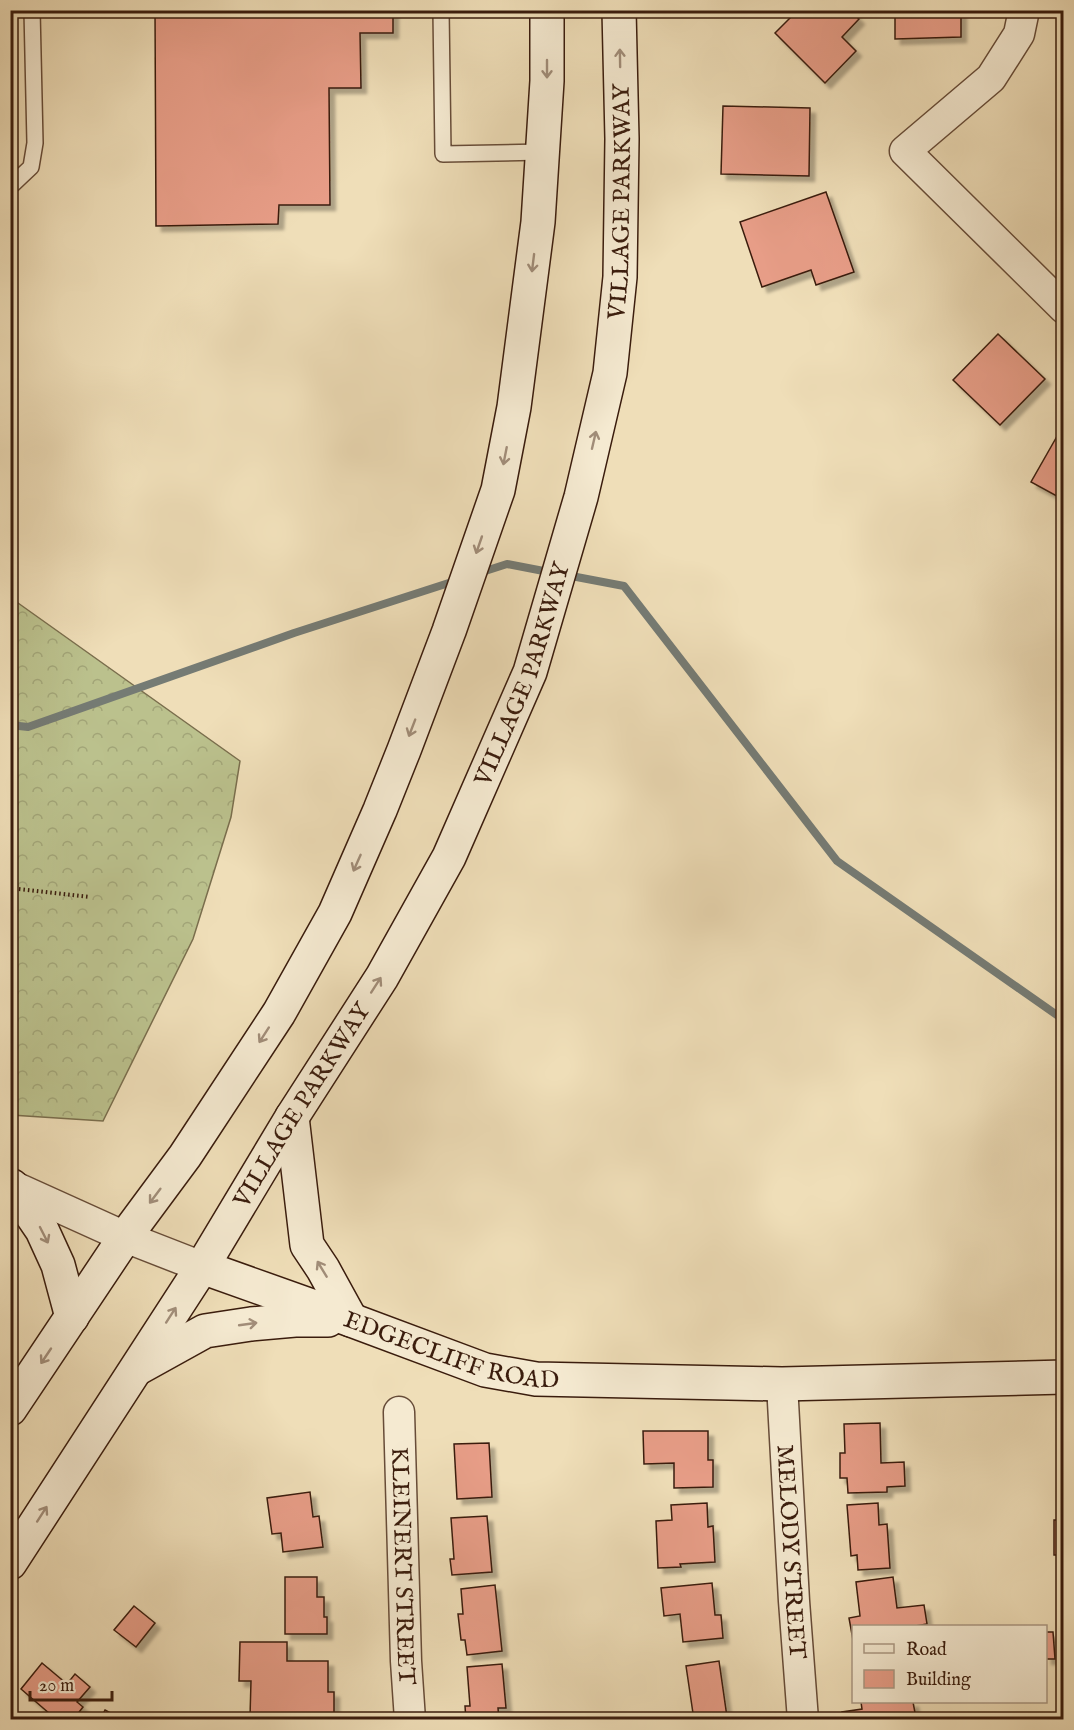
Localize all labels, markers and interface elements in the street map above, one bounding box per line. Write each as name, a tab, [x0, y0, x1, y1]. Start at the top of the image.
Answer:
one-way arrow	[614, 49, 626, 69]
one-way arrow	[541, 58, 553, 78]
street label: VILLAGE PARKWAY	[602, 82, 639, 322]
one-way arrow	[527, 253, 538, 273]
one-way arrow	[589, 430, 601, 449]
one-way arrow	[499, 446, 510, 466]
one-way arrow	[472, 535, 483, 554]
street label: VILLAGE PARKWAY	[468, 558, 578, 792]
one-way arrow	[406, 718, 417, 737]
one-way arrow	[350, 854, 362, 872]
one-way arrow	[370, 977, 383, 994]
street label: VILLAGE PARKWAY	[227, 996, 379, 1215]
one-way arrow	[258, 1026, 270, 1043]
one-way arrow	[149, 1188, 161, 1204]
one-way arrow	[38, 1226, 50, 1244]
one-way arrow	[316, 1261, 328, 1278]
street label: EDGECLIFF ROAD	[339, 1305, 560, 1397]
one-way arrow	[166, 1307, 178, 1324]
one-way arrow	[238, 1319, 258, 1330]
one-way arrow	[40, 1347, 52, 1364]
street label: MELODY STREET	[768, 1444, 812, 1661]
street label: KLEINERT STREET	[383, 1447, 422, 1687]
one-way arrow	[37, 1506, 49, 1523]
legend	[852, 1625, 1047, 1703]
text: Road	[906, 1639, 947, 1662]
scale bar	[30, 1664, 112, 1702]
text: Building	[906, 1669, 971, 1692]
text: 20 m	[39, 1675, 74, 1698]

